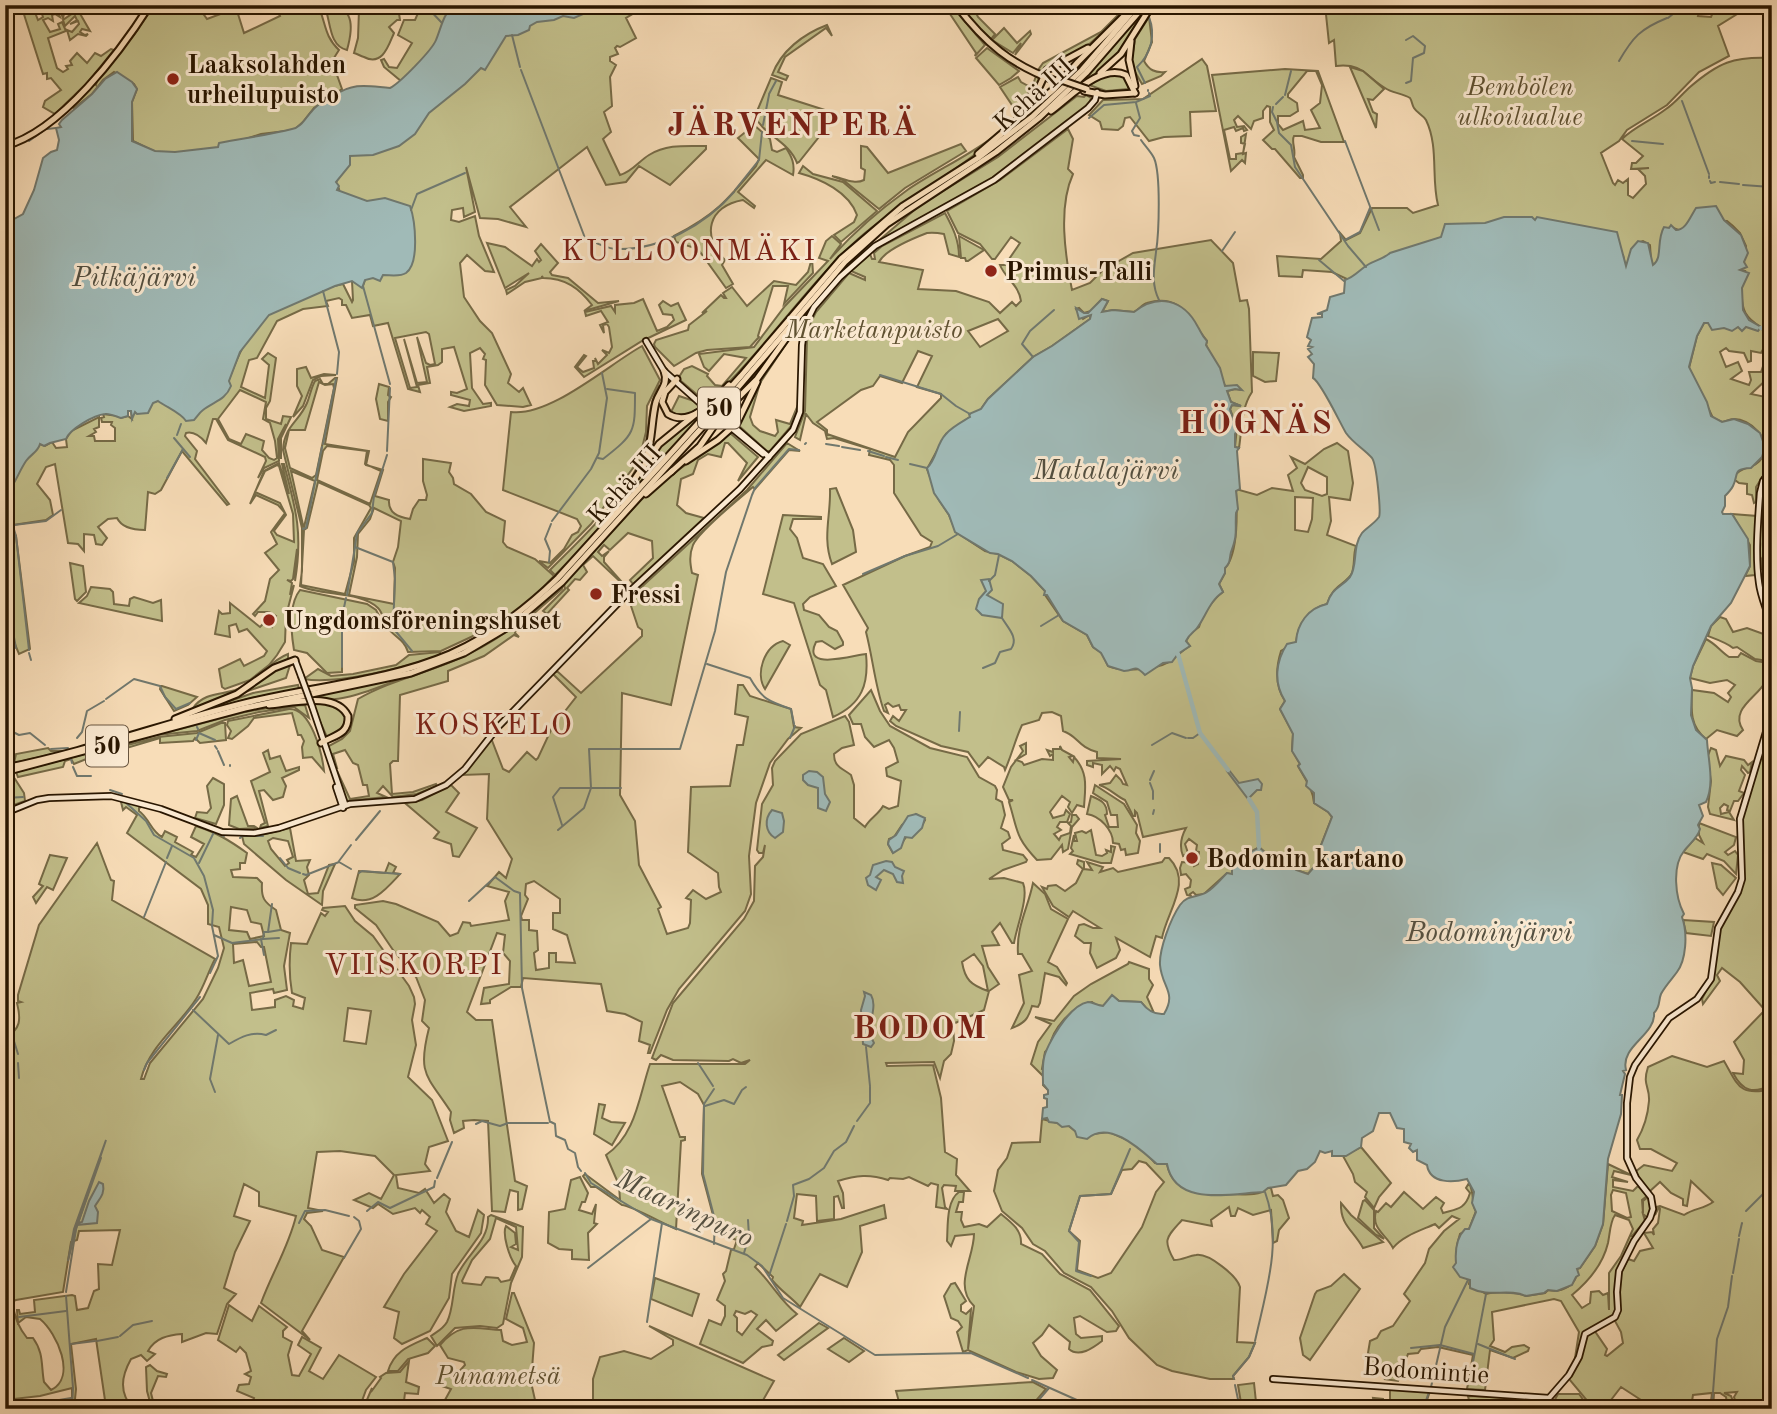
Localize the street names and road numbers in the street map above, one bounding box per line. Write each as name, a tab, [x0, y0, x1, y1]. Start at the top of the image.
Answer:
street label: Kehä III	[990, 53, 1079, 137]
road number: 50	[698, 388, 740, 428]
street label: Kehä III	[583, 441, 667, 530]
road number: 50	[86, 726, 128, 766]
street label: Bodomintie	[1362, 1355, 1490, 1389]

